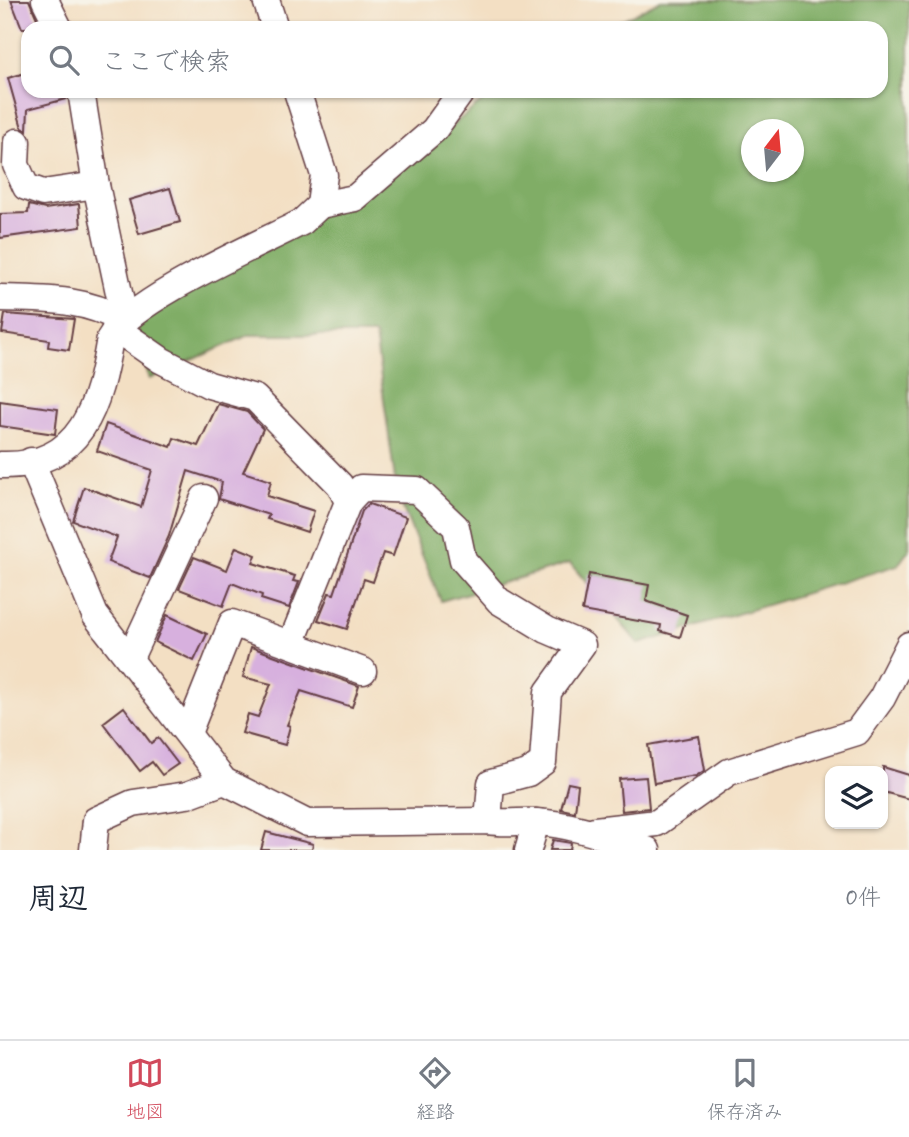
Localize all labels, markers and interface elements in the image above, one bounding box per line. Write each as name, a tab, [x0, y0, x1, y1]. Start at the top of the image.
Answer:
search box	[21, 21, 888, 98]
icon: search	[45, 41, 83, 79]
text: ここで検索	[101, 46, 231, 80]
north arrow	[741, 119, 804, 182]
map controls	[825, 766, 888, 829]
button: layers	[825, 766, 888, 829]
text: 周辺	[28, 880, 88, 919]
text: 0件	[845, 884, 881, 914]
tab: 地図	[126, 1054, 164, 1125]
tab: 経路	[416, 1054, 455, 1125]
tab: 保存済み	[707, 1054, 783, 1125]

